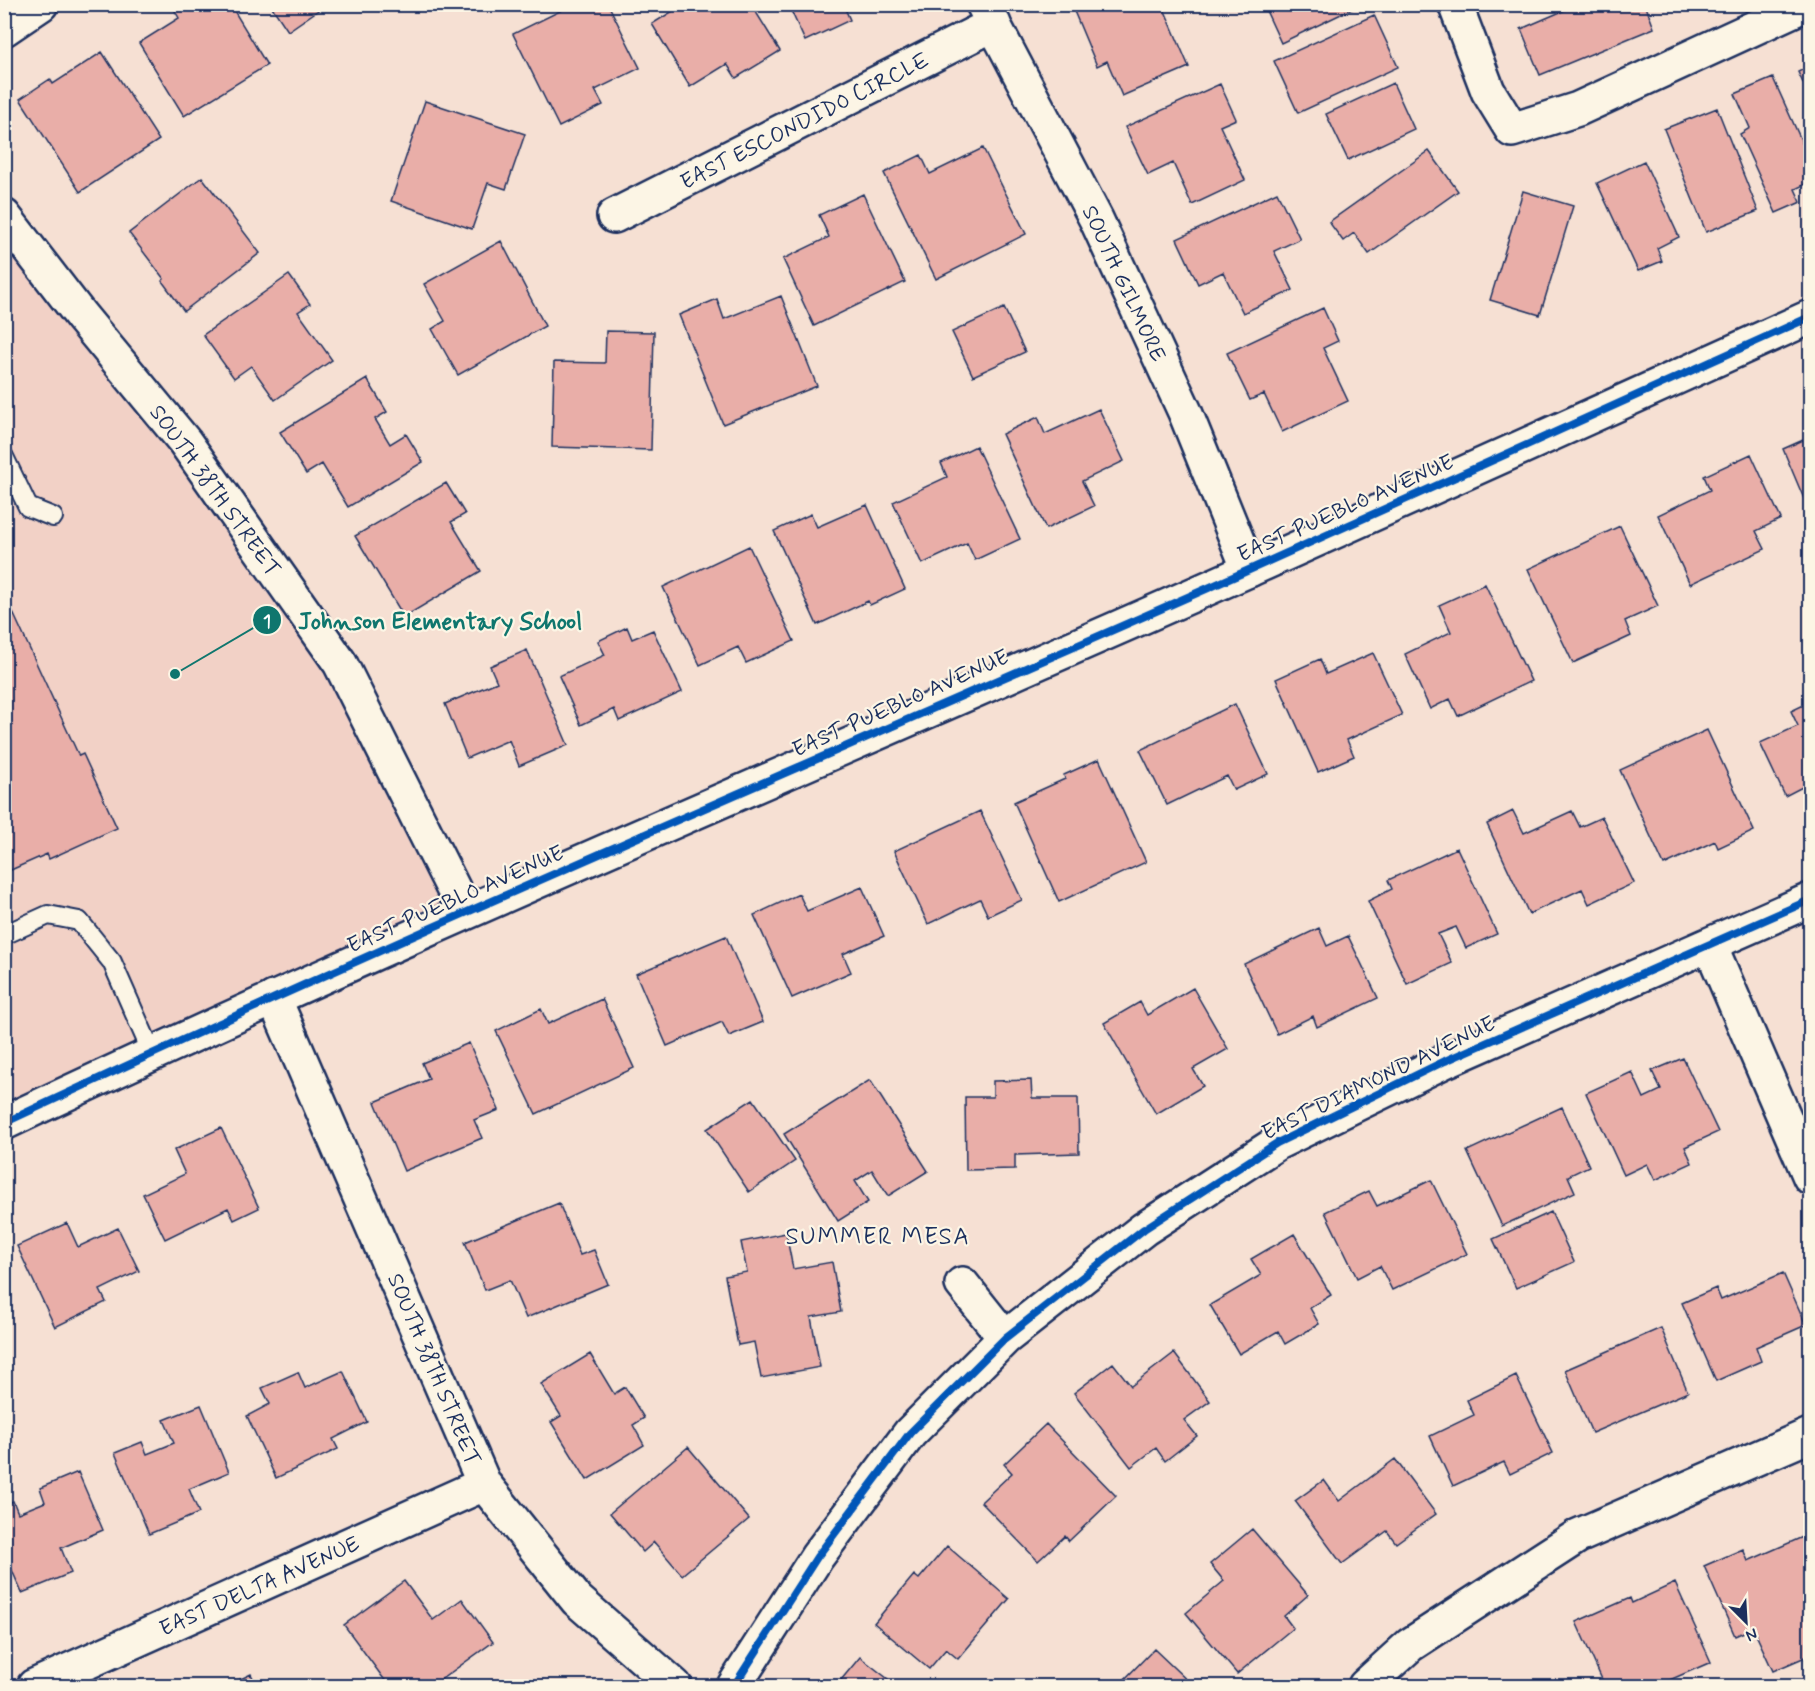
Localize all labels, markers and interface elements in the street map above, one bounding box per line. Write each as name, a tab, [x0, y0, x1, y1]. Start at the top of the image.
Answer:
street label: EAST ESCONDIDO CIRCLE	[676, 47, 934, 197]
street label: SOUTH GILMORE	[1075, 201, 1172, 367]
street label: SOUTH 38TH STREET	[143, 400, 286, 583]
street label: EAST PUEBLO AVENUE	[1233, 448, 1459, 569]
callout: Johnson Elementary School	[252, 599, 599, 641]
text: Johnson Elementary School	[298, 607, 582, 638]
text: 1	[263, 610, 271, 634]
street label: EAST PUEBLO AVENUE	[788, 643, 1014, 764]
street label: EAST PUEBLO AVENUE	[343, 839, 569, 960]
street label: EAST DIAMOND AVENUE	[1258, 1010, 1500, 1148]
district label: SUMMER MESA	[786, 1222, 970, 1253]
street label: SOUTH 38TH STREET	[380, 1270, 486, 1470]
street label: EAST DELTA AVENUE	[155, 1530, 364, 1644]
north arrow	[1716, 1592, 1776, 1652]
text: N	[1742, 1623, 1761, 1646]

